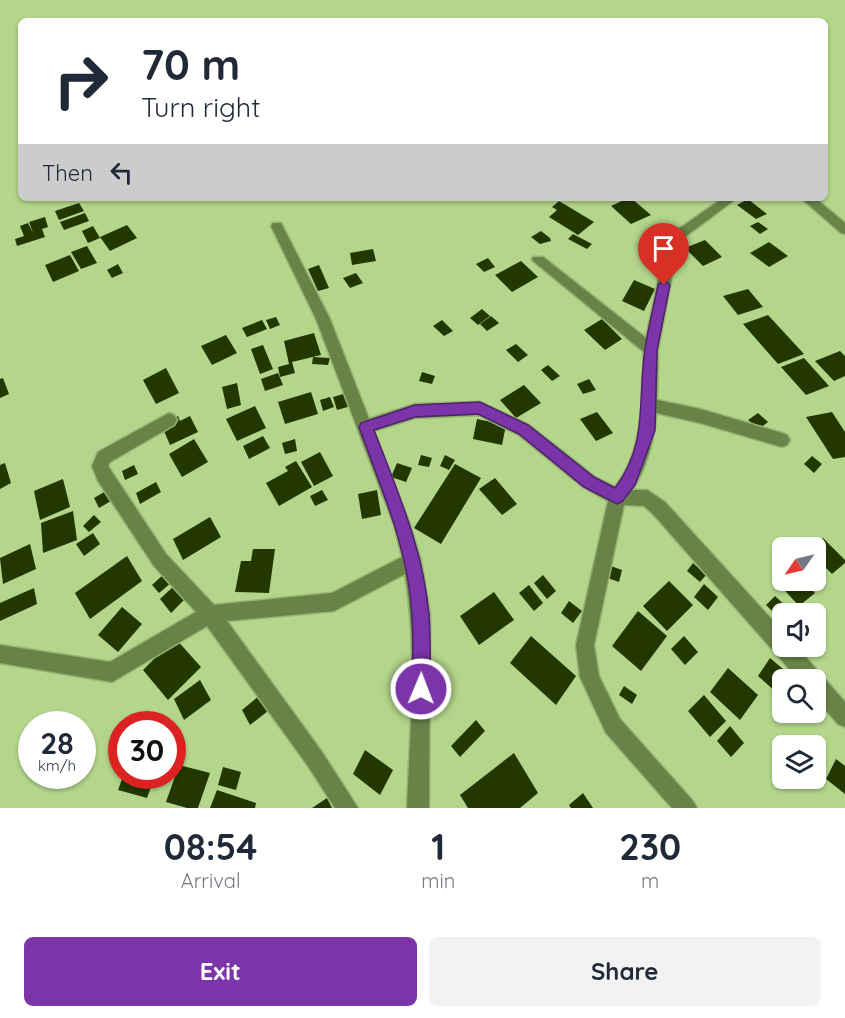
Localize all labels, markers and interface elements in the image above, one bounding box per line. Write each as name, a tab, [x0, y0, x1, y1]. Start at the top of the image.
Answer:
text: 70 m	[141, 38, 240, 91]
icon: right	[42, 42, 120, 120]
text: Turn right	[141, 90, 260, 124]
icon: left	[105, 156, 138, 189]
text: Then	[42, 159, 93, 187]
pin	[638, 223, 689, 285]
icon: arrive	[647, 232, 680, 265]
north arrow	[772, 537, 826, 591]
map controls	[772, 537, 826, 789]
button: sound	[772, 603, 826, 657]
position arrow	[389, 657, 453, 721]
button: search	[772, 669, 826, 723]
speed limit sign: 30	[108, 711, 186, 789]
text: 28	[40, 724, 74, 762]
button: layers	[772, 735, 826, 789]
text: km/h	[38, 756, 76, 775]
text: 08:54	[164, 824, 257, 869]
text: 1	[431, 824, 445, 869]
text: 230	[619, 824, 681, 869]
text: Arrival	[181, 868, 241, 893]
text: min	[421, 868, 455, 893]
text: m	[641, 868, 659, 893]
button: Exit	[24, 937, 417, 1006]
button: Share	[429, 937, 821, 1006]

